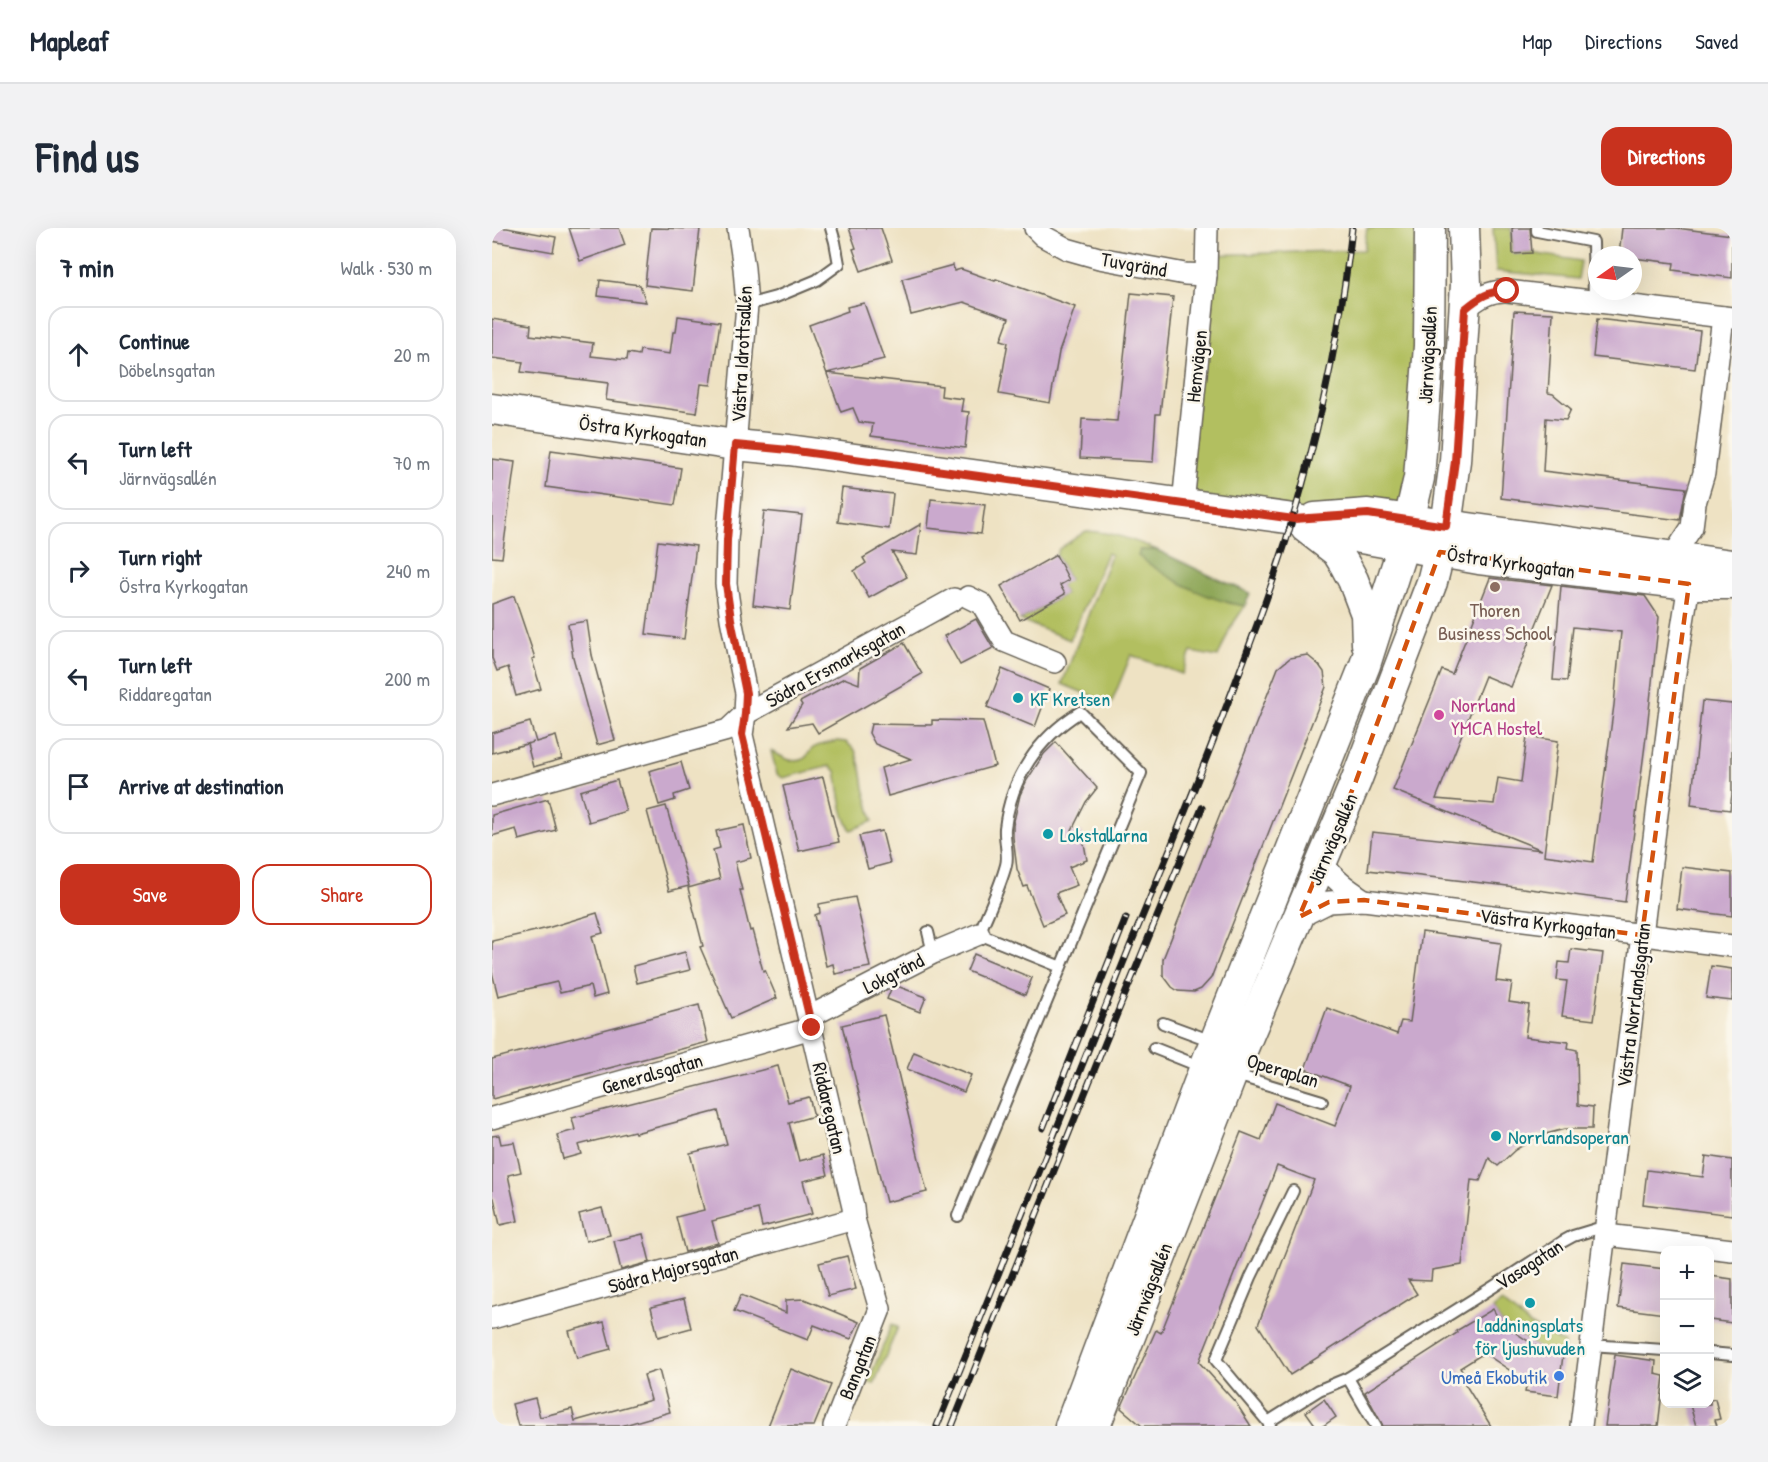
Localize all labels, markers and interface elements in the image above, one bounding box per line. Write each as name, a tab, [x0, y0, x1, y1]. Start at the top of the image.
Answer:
text: Mapleaf	[30, 22, 109, 60]
text: Map	[1522, 27, 1552, 56]
text: Directions	[1585, 27, 1662, 56]
text: Saved	[1695, 27, 1738, 56]
button: Directions	[1601, 127, 1732, 186]
text: Find us	[36, 128, 139, 185]
street label: Tuvgränd	[1099, 245, 1169, 283]
north arrow	[1588, 246, 1642, 300]
text: 7 min	[60, 250, 114, 285]
text: Walk · 530 m	[340, 254, 432, 281]
route start	[1493, 277, 1519, 303]
street label: Västra Idrottsallén	[724, 285, 758, 423]
street label: Järnvägsallén	[1411, 305, 1443, 405]
text: Continue	[119, 326, 190, 356]
street label: Hemvägen	[1179, 328, 1213, 404]
icon: ahead	[62, 338, 95, 371]
text: 20 m	[393, 341, 430, 368]
text: Döbelnsgatan	[119, 356, 215, 383]
street label: Östra Kyrkogatan	[577, 409, 709, 453]
text: Turn left	[119, 434, 192, 464]
icon: left	[62, 446, 95, 479]
text: 70 m	[393, 449, 430, 476]
text: Järnvägsallén	[119, 464, 217, 491]
street label: Östra Kyrkogatan	[1445, 540, 1577, 584]
text: Turn right	[119, 542, 202, 572]
icon: right	[62, 554, 95, 587]
text: 240 m	[386, 557, 430, 584]
text: Östra Kyrkogatan	[119, 572, 248, 599]
marker: Thoren Business School	[1488, 580, 1502, 594]
place label: Thoren Business School	[1438, 596, 1553, 646]
street label: Södra Ersmarksgatan	[761, 615, 909, 713]
text: Turn left	[119, 650, 192, 680]
icon: left	[62, 662, 95, 695]
text: 200 m	[385, 665, 430, 692]
text: Riddaregatan	[119, 680, 212, 707]
place label: KF Kretsen	[1030, 685, 1110, 712]
marker: KF Kretsen	[1011, 691, 1025, 705]
place label: Norrland YMCA Hostel	[1451, 691, 1543, 741]
marker: Norrland YMCA Hostel	[1432, 708, 1446, 722]
icon: arrive	[62, 770, 95, 803]
text: Arrive at destination	[119, 771, 284, 801]
street label: Järnvägsallén	[1300, 789, 1364, 889]
place label: Lokstallarna	[1060, 821, 1147, 848]
marker: Lokstallarna	[1041, 827, 1055, 841]
button: Save	[60, 864, 240, 925]
button: Share	[252, 864, 432, 925]
street label: Västra Kyrkogatan	[1478, 901, 1618, 945]
street label: Västra Norrlandsgatan	[1609, 921, 1657, 1089]
street label: Lokgränd	[858, 946, 928, 1000]
route end	[798, 1014, 824, 1040]
street label: Generalsgatan	[598, 1046, 706, 1100]
street label: Operaplan	[1244, 1046, 1322, 1094]
street label: Riddaregatan	[806, 1060, 854, 1156]
place label: Norrlandsoperan	[1508, 1123, 1629, 1150]
marker: Norrlandsoperan	[1489, 1129, 1503, 1143]
street label: Vasagatan	[1490, 1232, 1568, 1296]
street label: Järnvägsallén	[1118, 1238, 1178, 1340]
street label: Södra Majorsgatan	[605, 1239, 741, 1299]
map controls	[1660, 1246, 1714, 1408]
button: +	[1660, 1246, 1714, 1300]
marker: Laddningsplats för ljushuvuden	[1523, 1296, 1537, 1310]
button: −	[1660, 1300, 1714, 1354]
place label: Laddningsplats för ljushuvuden	[1475, 1311, 1585, 1361]
street label: Bangatan	[832, 1331, 882, 1403]
button: layers	[1660, 1354, 1714, 1408]
place label: Umeå Ekobutik	[1441, 1363, 1547, 1390]
marker: Umeå Ekobutik	[1552, 1369, 1566, 1383]

